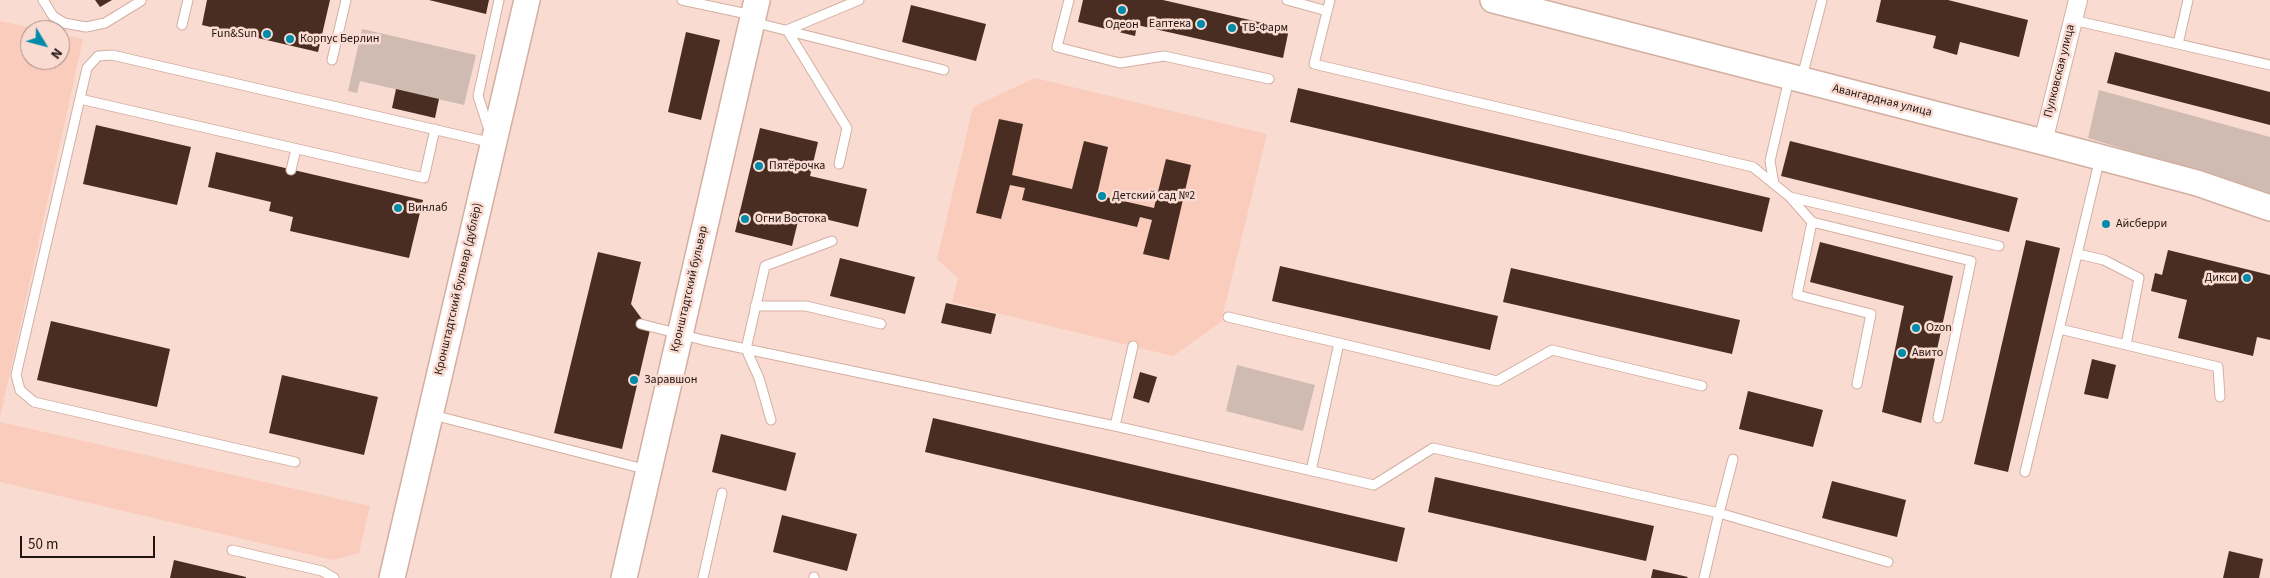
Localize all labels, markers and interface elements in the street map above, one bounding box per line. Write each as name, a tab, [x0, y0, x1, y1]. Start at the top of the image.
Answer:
marker: Одеон	[1116, 4, 1128, 16]
place label: Еаптека	[1149, 17, 1191, 31]
place label: Одеон	[1105, 18, 1139, 32]
marker: Еаптека	[1195, 18, 1207, 30]
north arrow	[20, 20, 70, 70]
place label: ТВ-Фарм	[1242, 21, 1288, 35]
marker: ТВ-Фарм	[1226, 22, 1238, 34]
street label: Пулковская улица	[2041, 23, 2079, 119]
place label: Fun&Sun	[211, 27, 257, 41]
marker: Fun&Sun	[261, 28, 273, 40]
place label: Корпус Берлин	[300, 32, 380, 46]
marker: Корпус Берлин	[284, 33, 296, 45]
text: N	[45, 44, 67, 63]
street label: Авангардная улица	[1831, 82, 1933, 120]
place label: Пятёрочка	[769, 159, 825, 173]
marker: Пятёрочка	[753, 160, 765, 172]
place label: Детский сад №2	[1112, 189, 1195, 203]
marker: Детский сад №2	[1096, 190, 1108, 202]
place label: Винлаб	[408, 201, 448, 215]
street label: Кронштадтский бульвар (дублёр)	[432, 201, 486, 377]
marker: Винлаб	[392, 202, 404, 214]
place label: Огни Востока	[755, 212, 826, 226]
marker: Огни Востока	[739, 213, 751, 225]
place label: Айсберри	[2116, 217, 2167, 231]
marker: Айсберри	[2100, 218, 2112, 230]
street label: Кронштадтский бульвар	[668, 224, 712, 354]
place label: Дикси	[2204, 271, 2237, 285]
marker: Дикси	[2241, 272, 2253, 284]
place label: Ozon	[1926, 321, 1952, 335]
marker: Ozon	[1910, 322, 1922, 334]
place label: Авито	[1912, 346, 1943, 360]
marker: Авито	[1896, 347, 1908, 359]
place label: Заравшон	[644, 373, 698, 387]
marker: Заравшон	[628, 374, 640, 386]
scale bar	[22, 526, 158, 558]
text: 50 m	[28, 534, 58, 555]

